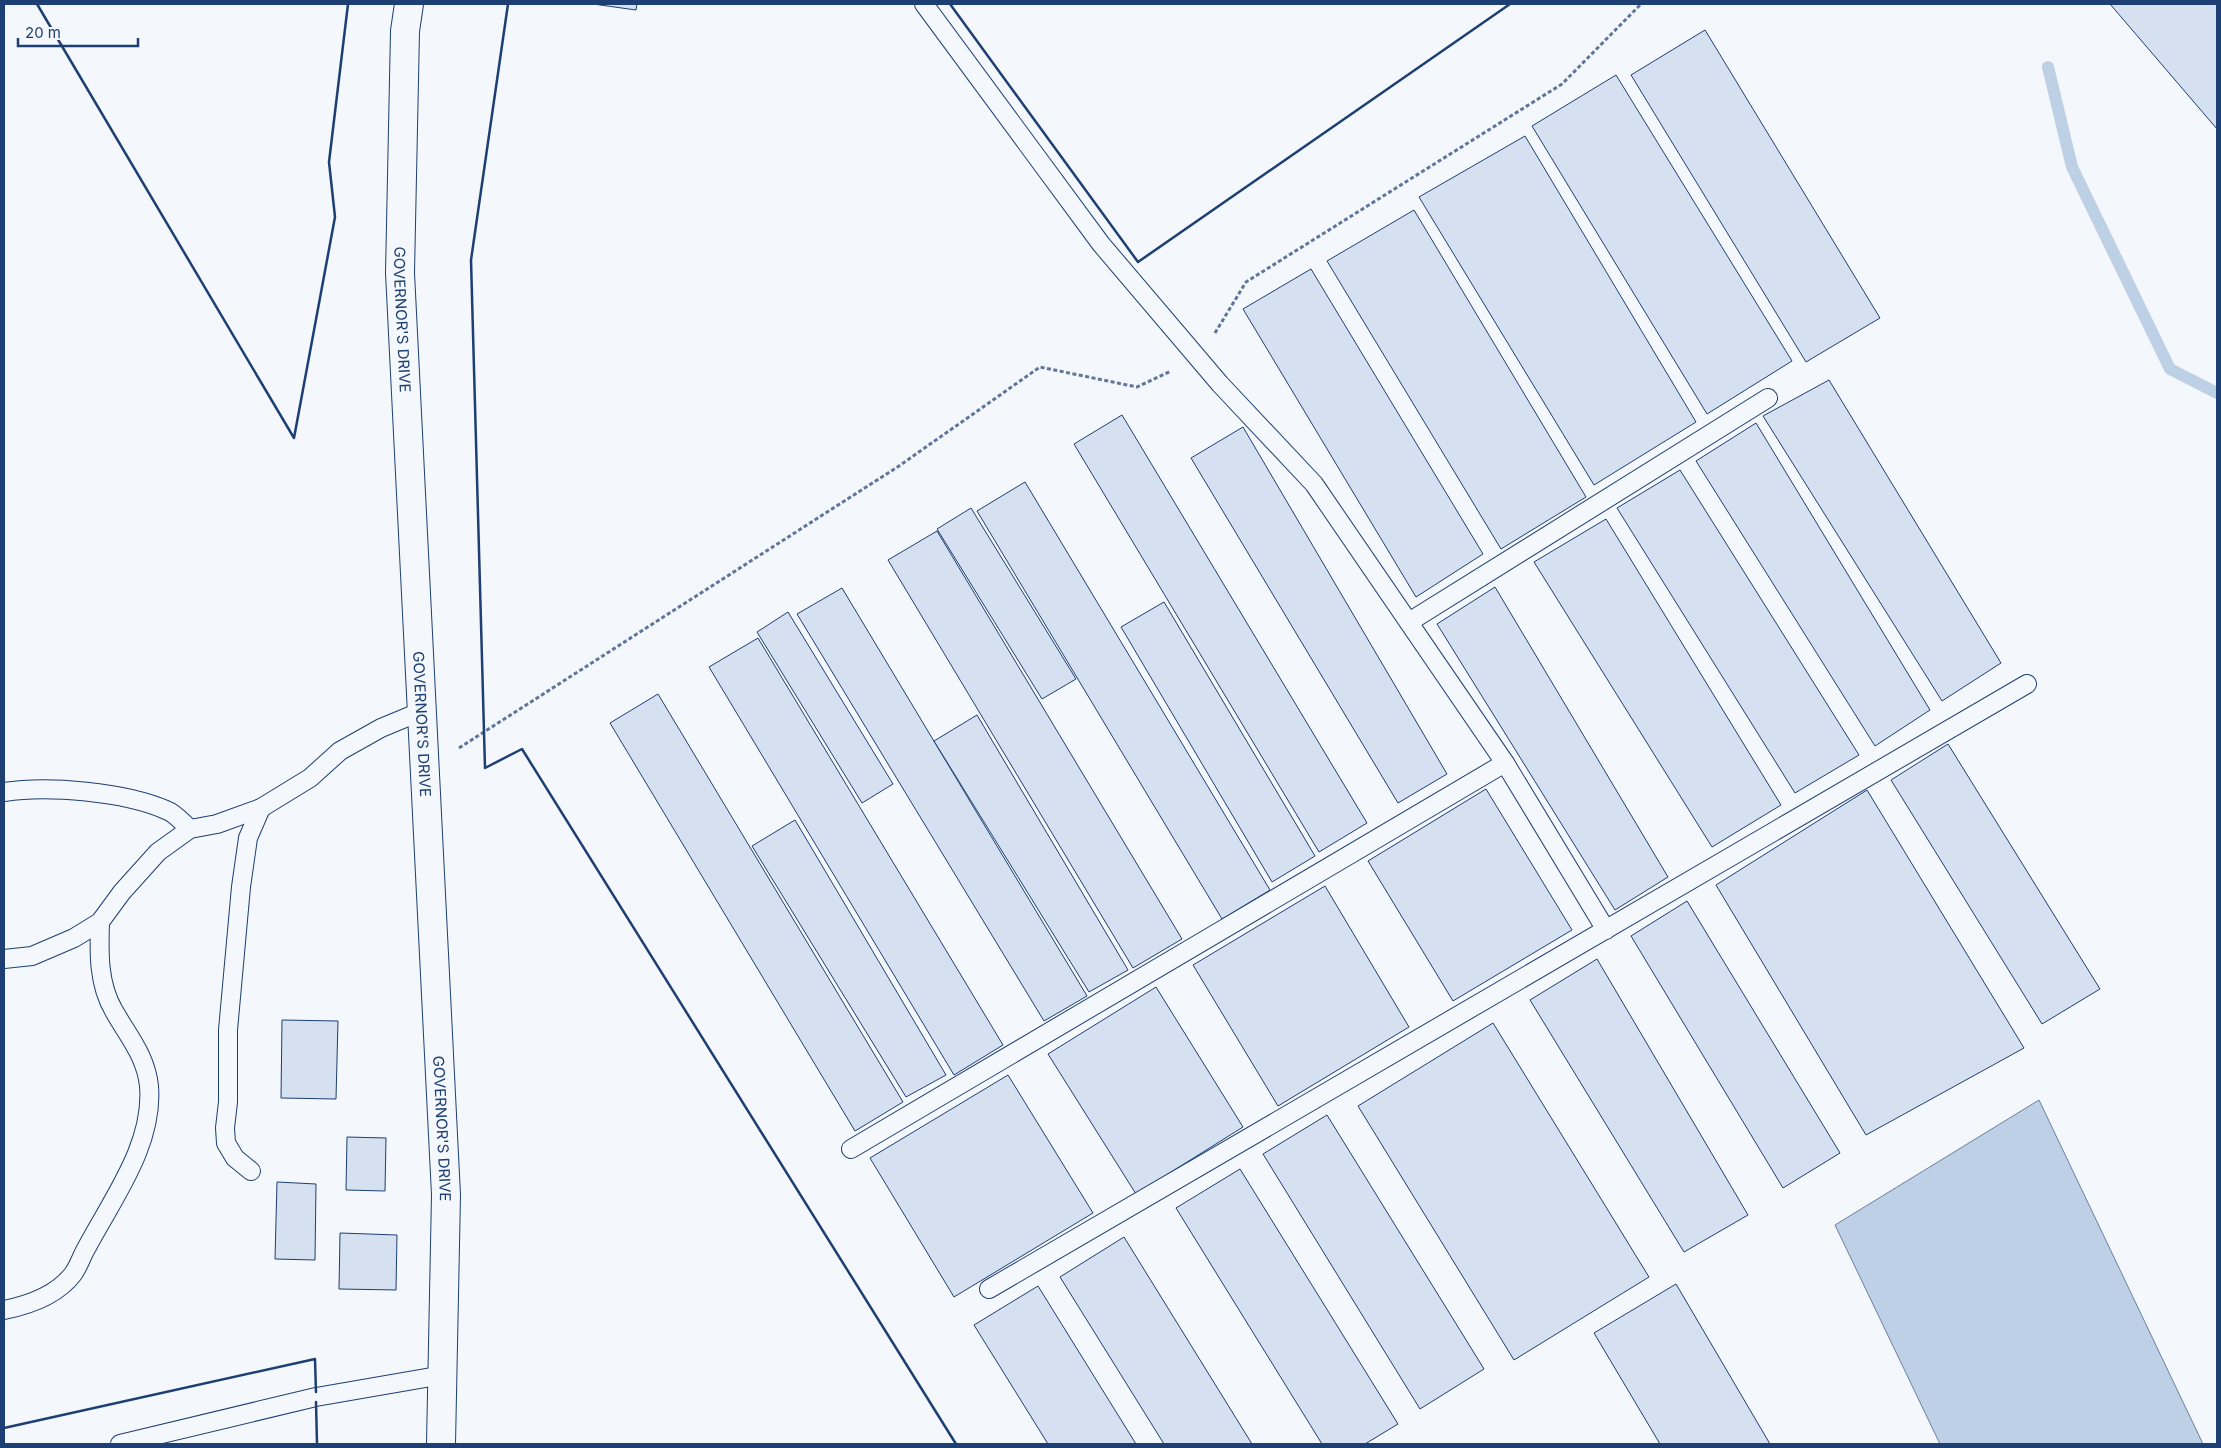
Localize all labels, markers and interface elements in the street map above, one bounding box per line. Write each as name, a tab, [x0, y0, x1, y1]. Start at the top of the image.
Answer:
scale bar	[18, 15, 138, 47]
text: 20 m	[25, 23, 61, 42]
street label: GOVERNOR'S DRIVE	[390, 247, 415, 393]
street label: GOVERNOR'S DRIVE	[409, 651, 436, 797]
street label: GOVERNOR'S DRIVE	[430, 1055, 456, 1202]

